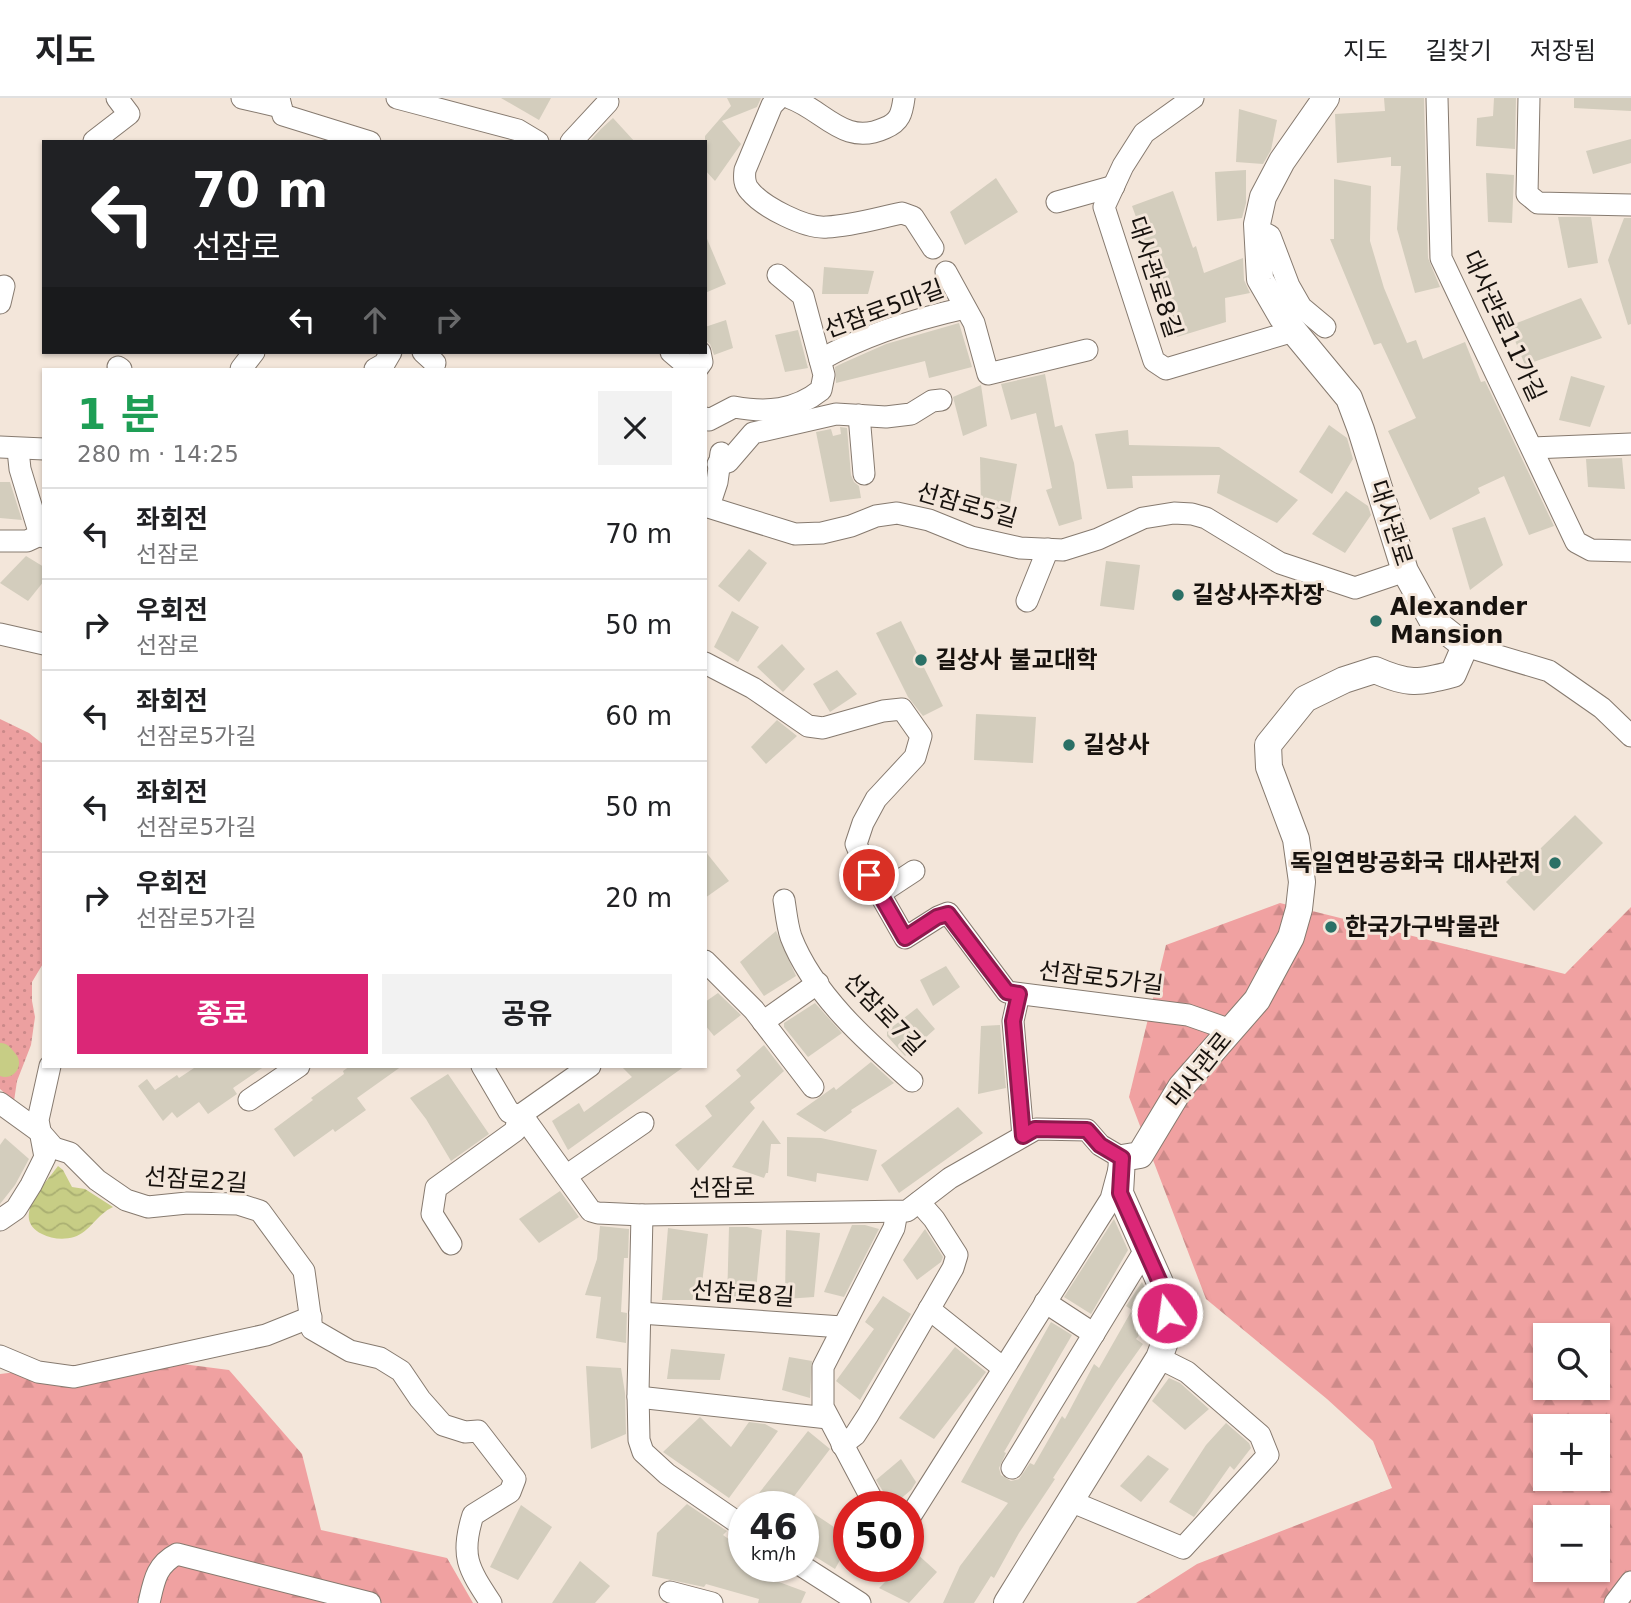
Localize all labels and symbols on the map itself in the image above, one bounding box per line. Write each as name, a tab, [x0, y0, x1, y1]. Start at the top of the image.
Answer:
street label: 대사관로8길	[1122, 213, 1188, 341]
street label: 대사관로11가길	[1457, 246, 1551, 406]
street label: 선잠로5마길	[820, 274, 948, 344]
street label: 선잠로5길	[913, 477, 1021, 533]
street label: 대사관로	[1364, 477, 1418, 569]
place label: 길상사주차장	[1192, 581, 1324, 609]
marker: 길상사주차장	[1170, 587, 1186, 603]
place label: Alexander Mansion	[1390, 593, 1527, 649]
marker: Alexander Mansion	[1368, 613, 1384, 629]
place label: 길상사 불교대학	[935, 646, 1098, 674]
marker: 길상사 불교대학	[913, 652, 929, 668]
place label: 길상사	[1083, 731, 1149, 759]
marker: 길상사	[1061, 737, 1077, 753]
pin	[839, 845, 899, 905]
place label: 독일연방공화국 대사관저	[1290, 849, 1541, 877]
marker: 독일연방공화국 대사관저	[1547, 855, 1563, 871]
place label: 한국가구박물관	[1345, 913, 1500, 941]
marker: 한국가구박물관	[1323, 919, 1339, 935]
street label: 선잠로5가길	[1037, 956, 1165, 1000]
street label: 선잠로7길	[838, 967, 930, 1061]
street label: 대사관로	[1160, 1027, 1238, 1113]
street label: 선잠로2길	[143, 1162, 249, 1198]
street label: 선잠로	[689, 1173, 755, 1203]
street label: 선잠로8길	[690, 1276, 796, 1312]
position arrow	[1130, 1276, 1204, 1350]
speed limit sign: 50	[833, 1491, 924, 1582]

